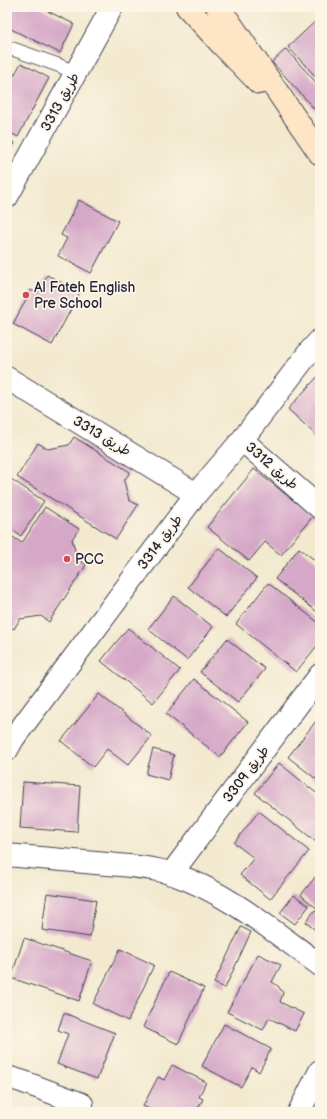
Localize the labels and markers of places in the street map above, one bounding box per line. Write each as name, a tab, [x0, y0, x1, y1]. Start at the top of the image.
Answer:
place label: Al Fateh English Pre School	[34, 279, 136, 312]
marker: Al Fateh English Pre School	[21, 290, 31, 300]
place label: PCC	[75, 551, 104, 568]
marker: PCC	[62, 554, 72, 564]

